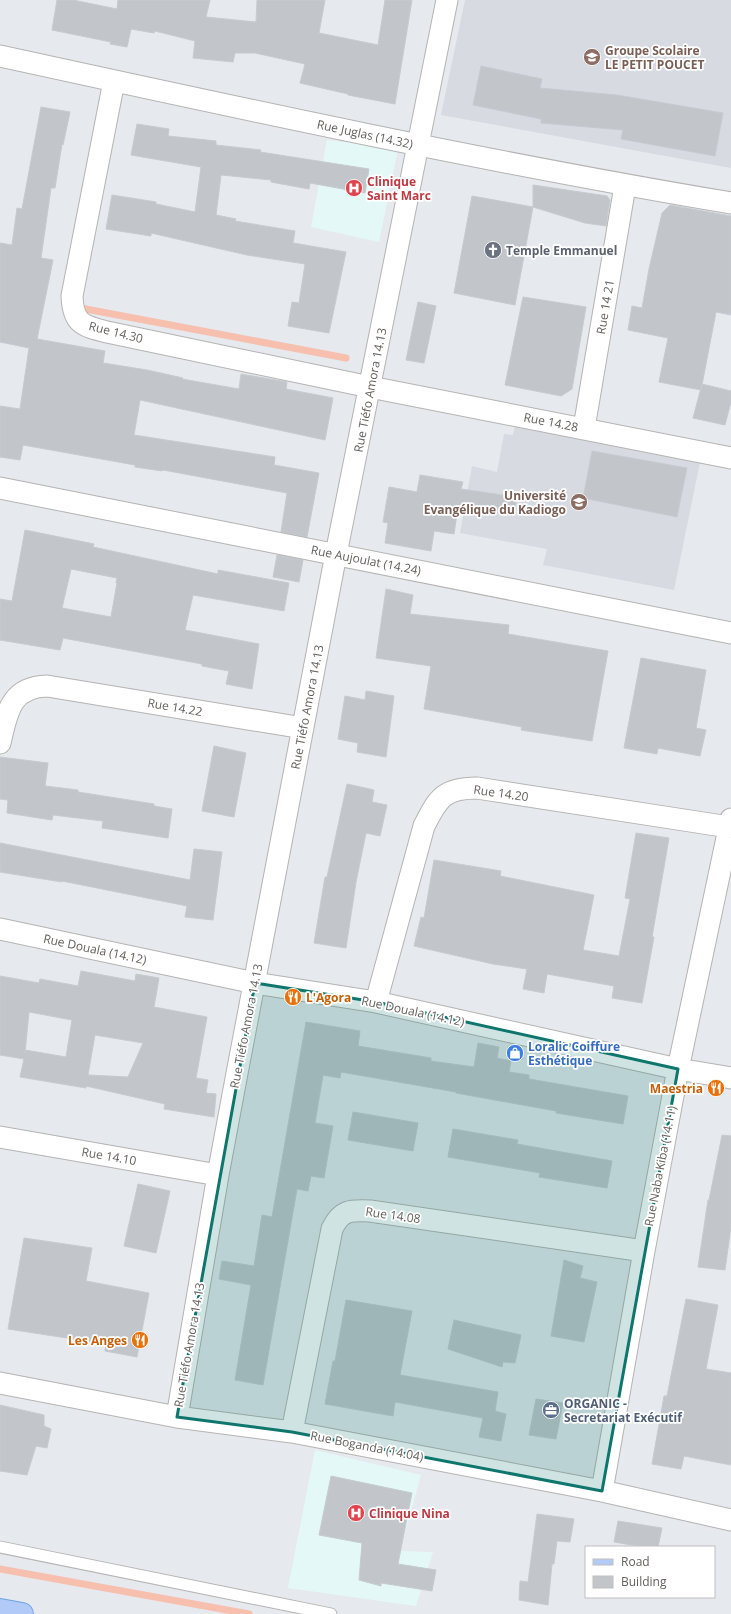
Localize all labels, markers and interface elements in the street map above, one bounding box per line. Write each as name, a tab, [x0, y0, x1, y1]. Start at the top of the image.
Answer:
place label: Groupe Scolaire LE PETIT POUCET	[605, 42, 704, 73]
school or university icon: Groupe Scolaire LE PETIT POUCET	[582, 47, 602, 67]
street label: Rue Juglas (14.32)	[315, 116, 415, 153]
place label: Clinique Saint Marc	[367, 173, 431, 204]
hospital icon: Clinique Saint Marc	[344, 178, 364, 198]
church icon: Temple Emmanuel	[483, 240, 503, 260]
place label: Temple Emmanuel	[506, 242, 617, 259]
street label: Rue 14 21	[592, 278, 618, 336]
street label: Rue 14.30	[87, 317, 145, 347]
street label: Rue Tiéfo Amora 14.13	[350, 326, 390, 454]
street label: Rue 14.28	[522, 408, 580, 436]
place label: Université Evangélique du Kadiogo	[424, 487, 566, 518]
school or university icon: Université Evangélique du Kadiogo	[569, 492, 589, 512]
street label: Rue Aujoulat (14.24)	[309, 541, 423, 579]
street label: Rue Tiéfo Amora 14.13	[287, 643, 327, 771]
street label: Rue 14.22	[146, 694, 204, 720]
street label: Rue 14.20	[472, 781, 530, 805]
street label: Rue Douala (14.12)	[42, 930, 149, 968]
street label: Rue Tiéfo Amora 14.13	[226, 962, 266, 1090]
restaurant icon: L'Agora	[283, 987, 303, 1007]
place label: L'Agora	[306, 989, 351, 1006]
street label: Rue Douala (14.12)	[360, 992, 467, 1030]
place label: Loralic Coiffure Esthétique	[528, 1038, 620, 1069]
shop icon: Loralic Coiffure Esthétique	[505, 1043, 525, 1063]
restaurant icon: Maestria	[706, 1078, 726, 1098]
place label: Maestria	[650, 1080, 703, 1097]
street label: Rue Naba Kiba (14.11)	[640, 1104, 680, 1228]
street label: Rue 14.10	[80, 1143, 138, 1169]
street label: Rue 14.08	[364, 1203, 422, 1227]
street label: Rue Tiéfo Amora 14.13	[170, 1281, 208, 1409]
restaurant icon: Les Anges	[130, 1330, 150, 1350]
place label: Les Anges	[68, 1332, 127, 1349]
place label: ORGANIC - Secretariat Exécutif	[564, 1395, 683, 1426]
office icon: ORGANIC - Secretariat Exécutif	[541, 1400, 561, 1420]
street label: Rue Boganda (14.04)	[309, 1427, 425, 1465]
hospital icon: Clinique Nina	[346, 1503, 366, 1523]
place label: Clinique Nina	[369, 1505, 450, 1522]
legend	[585, 1546, 715, 1598]
text: Road	[621, 1553, 650, 1570]
text: Building	[621, 1573, 667, 1590]

